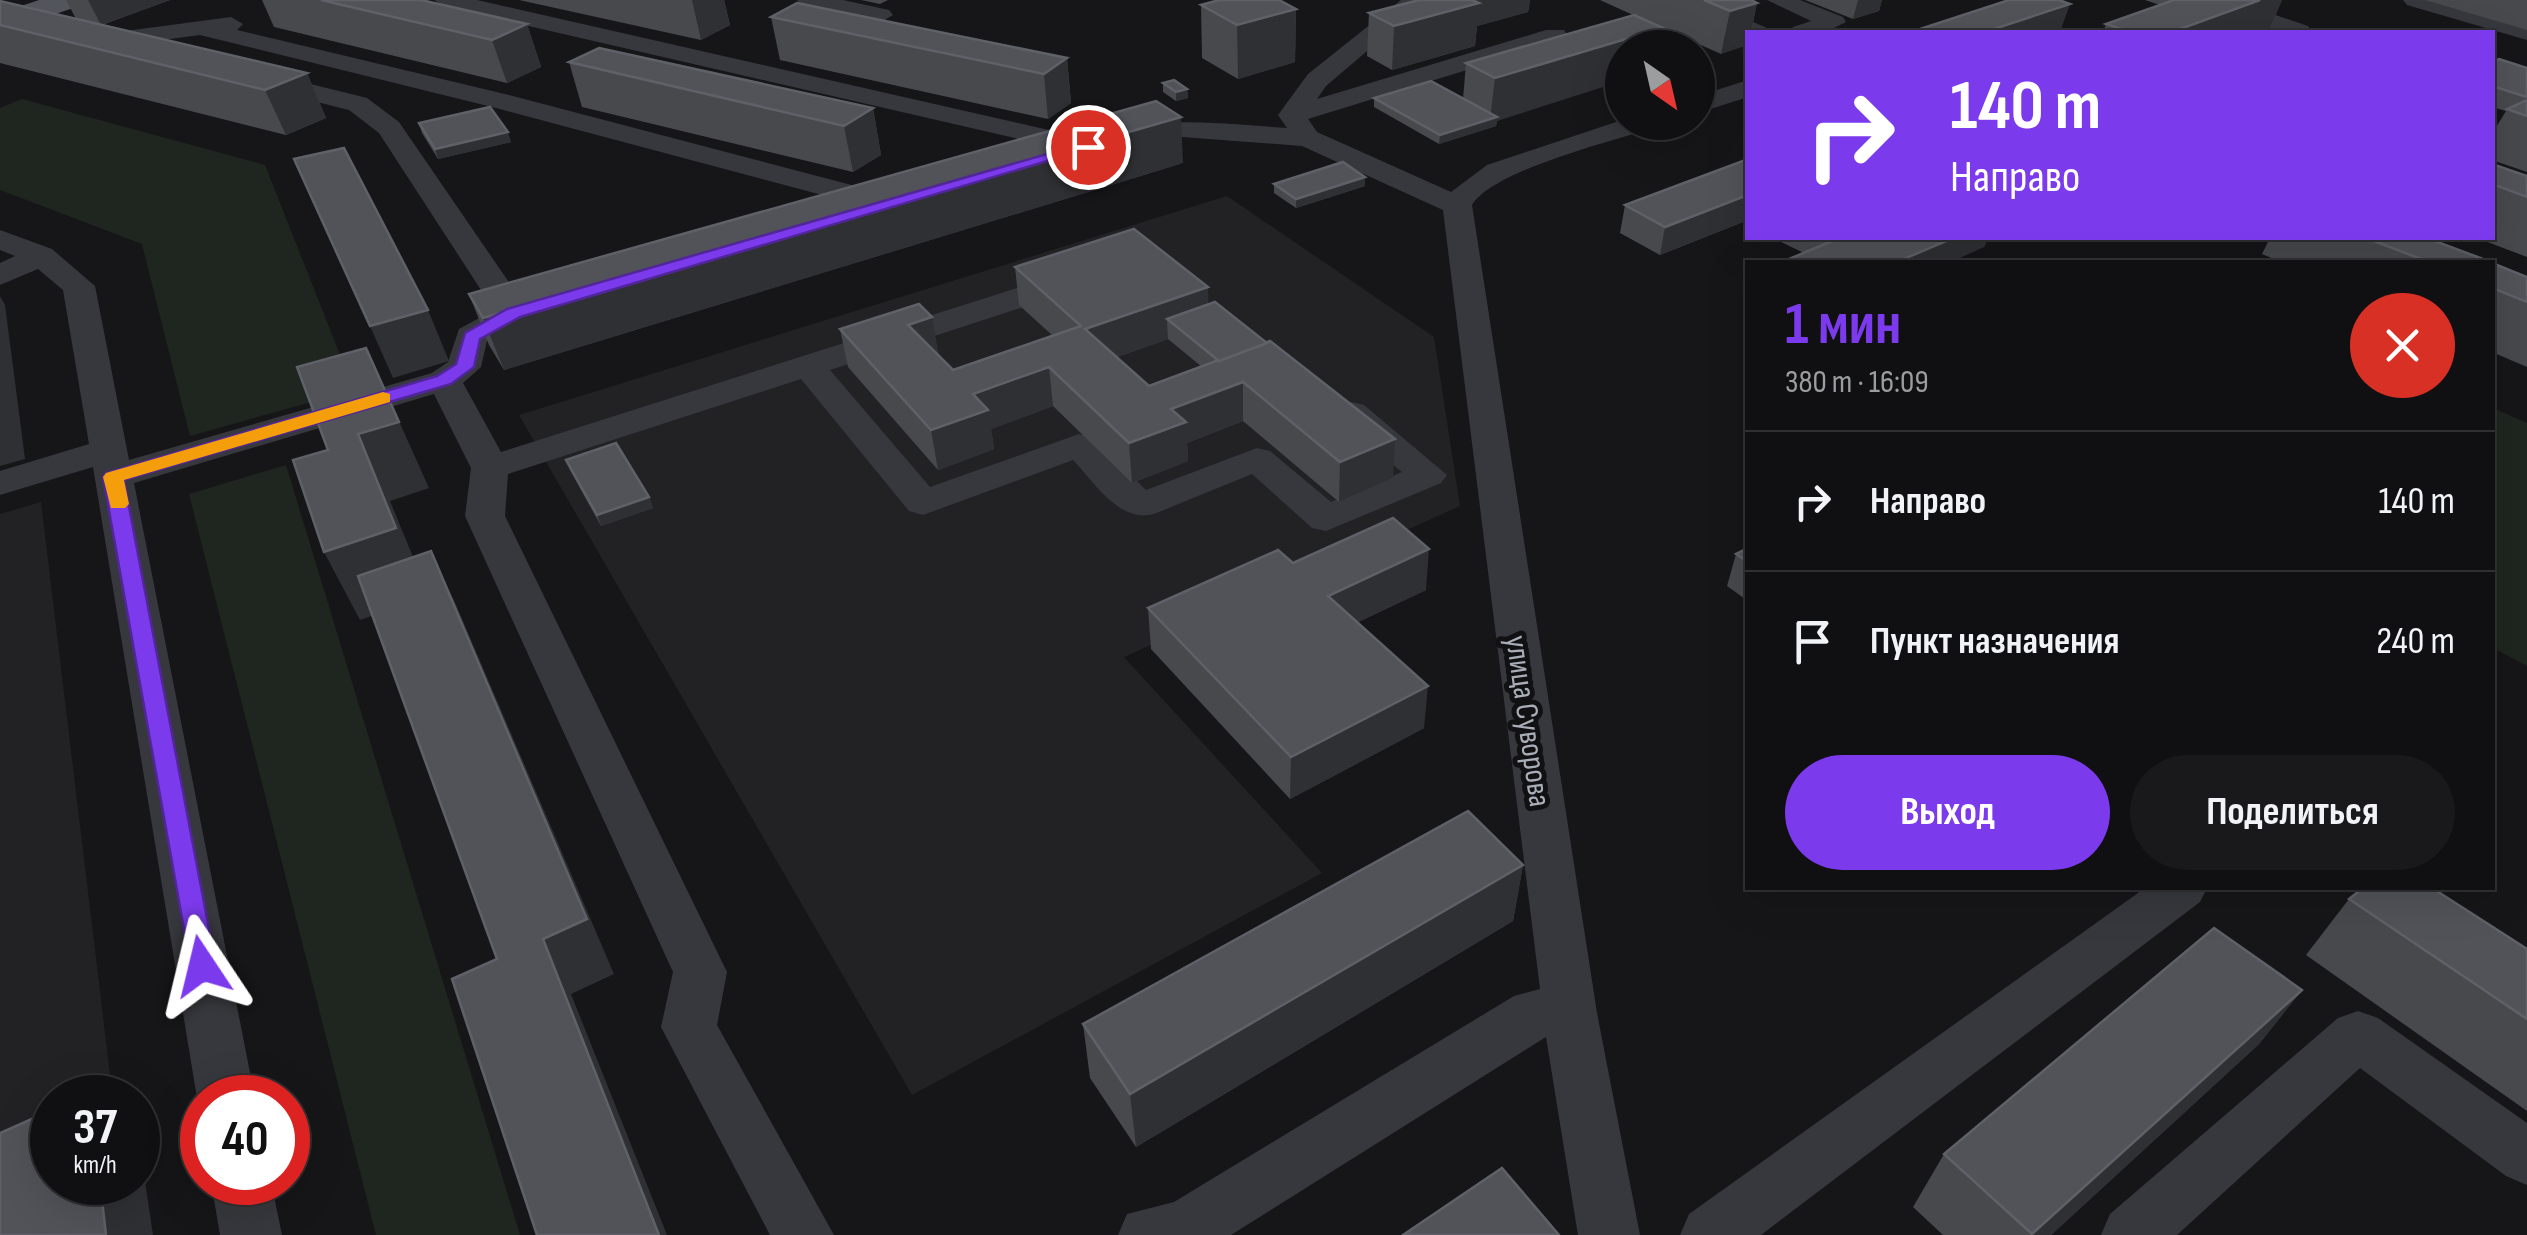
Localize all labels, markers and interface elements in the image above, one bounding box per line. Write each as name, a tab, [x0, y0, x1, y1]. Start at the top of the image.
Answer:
north arrow	[1605, 30, 1715, 140]
map controls	[1605, 30, 1715, 140]
text: 140 m	[1950, 65, 2101, 149]
icon: right	[1785, 70, 1915, 200]
pin	[1046, 105, 1131, 190]
icon: arrive	[1061, 120, 1116, 175]
text: Направо	[1950, 150, 2080, 205]
text: 1 мин	[1785, 289, 1901, 361]
button: close	[2350, 293, 2455, 398]
text: 380 m · 16:09	[1785, 363, 1929, 402]
icon: right	[1785, 474, 1840, 529]
text: Направо	[1870, 479, 1986, 524]
text: 140 m	[2378, 479, 2455, 524]
icon: arrive	[1785, 614, 1840, 669]
text: Пункт назначения	[1870, 619, 2119, 664]
text: 240 m	[2376, 619, 2455, 664]
street label: улица Суворова	[1496, 633, 1559, 809]
button: Выход	[1785, 755, 2110, 870]
button: Поделиться	[2130, 755, 2455, 870]
position arrow	[150, 914, 254, 1018]
speed limit sign: 40	[180, 1075, 310, 1205]
text: 37	[73, 1098, 117, 1158]
text: km/h	[73, 1150, 117, 1181]

